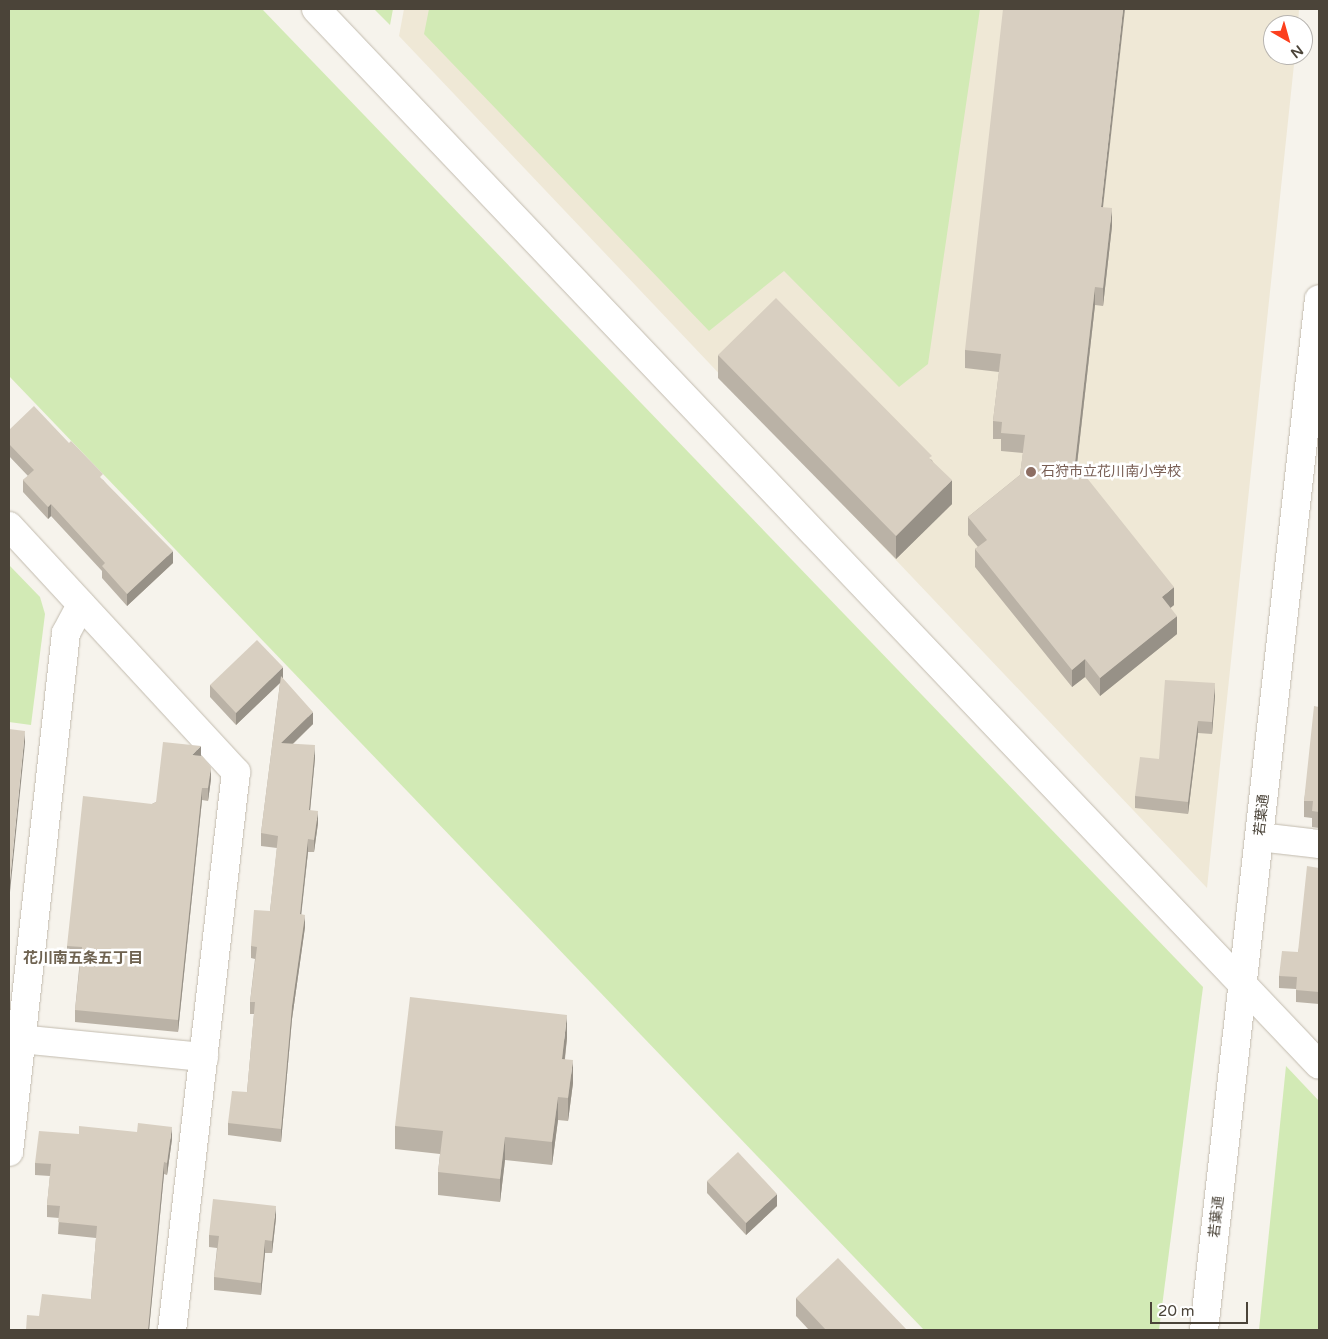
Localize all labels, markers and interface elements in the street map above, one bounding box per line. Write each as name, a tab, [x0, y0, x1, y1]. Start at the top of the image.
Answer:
north arrow	[1263, 15, 1313, 65]
text: N	[1287, 41, 1307, 62]
place label: 石狩市立花川南小学校	[1041, 464, 1181, 480]
marker: 石狩市立花川南小学校	[1025, 466, 1037, 478]
street label: 若葉通	[1251, 793, 1273, 837]
district label: 花川南五条五丁目	[23, 950, 143, 968]
street label: 若葉通	[1206, 1195, 1228, 1239]
scale bar	[1153, 1292, 1250, 1324]
text: 20 m	[1158, 1302, 1195, 1320]

